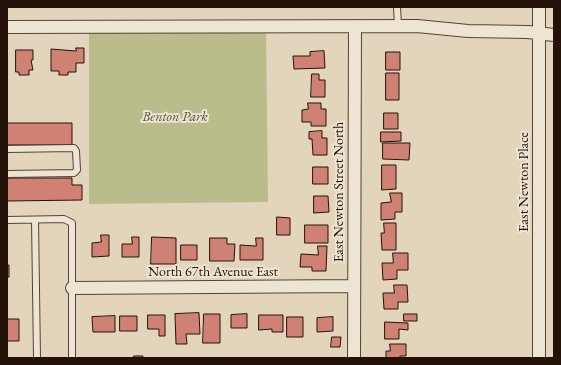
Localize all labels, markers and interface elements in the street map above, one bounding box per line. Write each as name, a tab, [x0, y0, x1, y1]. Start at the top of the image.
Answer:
park label: Benton Park	[142, 109, 208, 125]
street label: East Newton Street North	[331, 122, 347, 262]
street label: East Newton Place	[516, 132, 532, 232]
street label: North 67th Avenue East	[148, 264, 278, 280]

